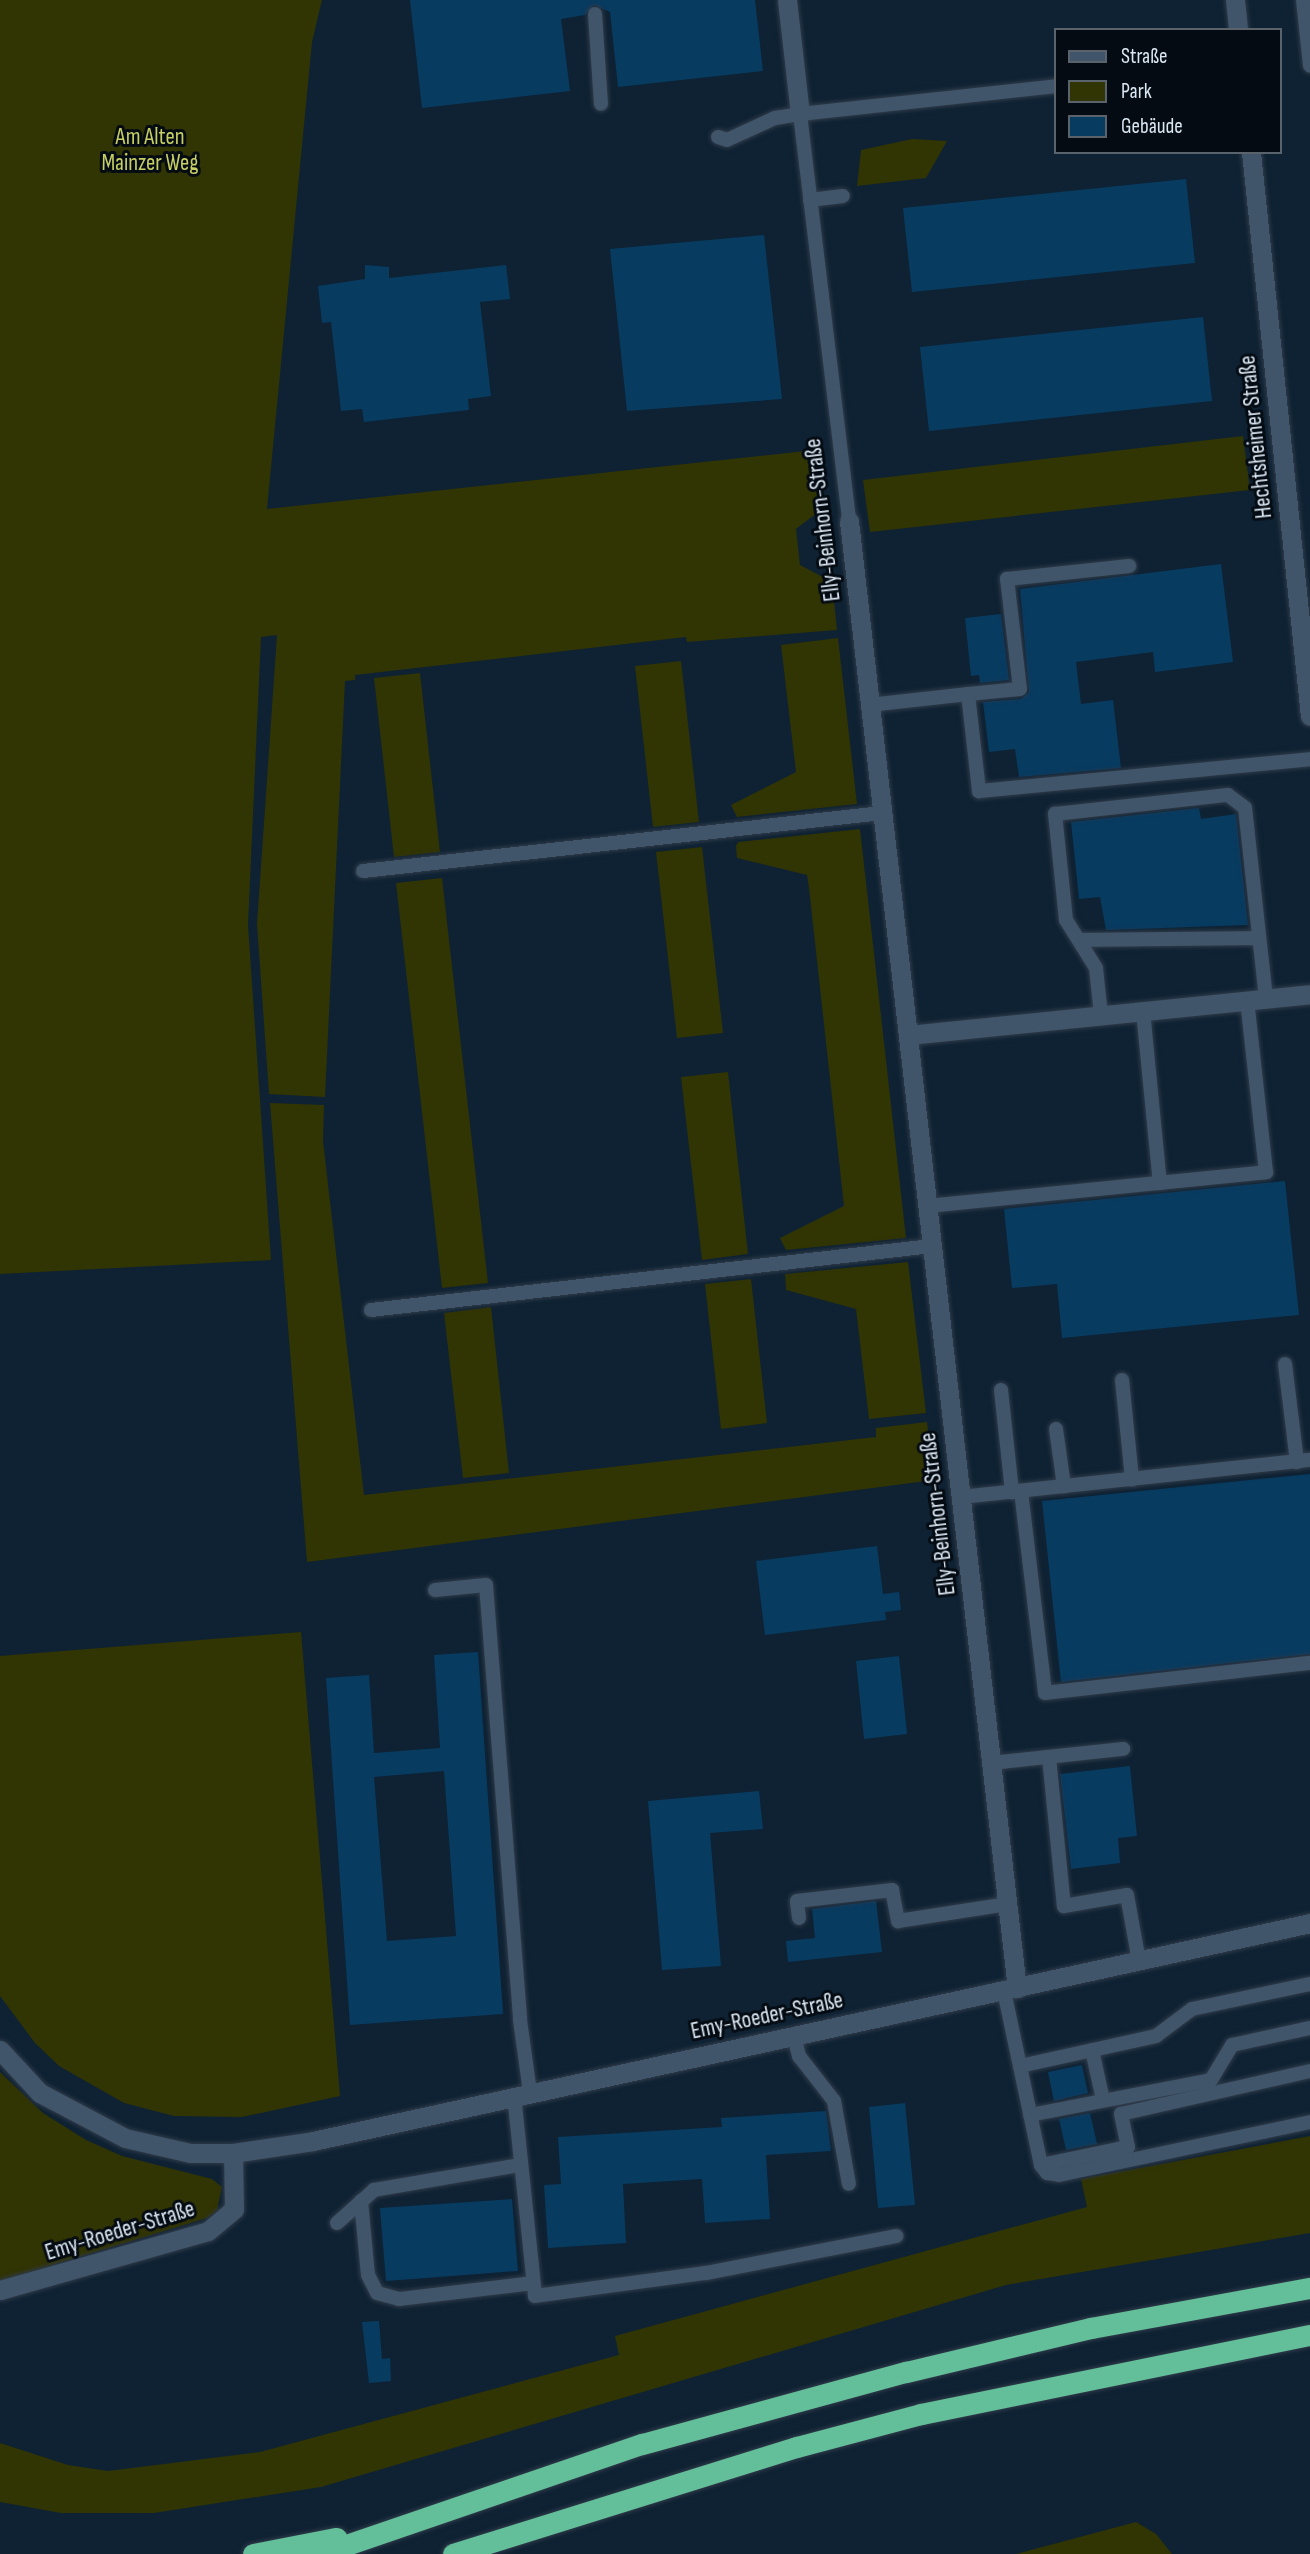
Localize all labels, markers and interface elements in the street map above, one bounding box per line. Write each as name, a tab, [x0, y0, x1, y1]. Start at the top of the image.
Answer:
legend	[1054, 28, 1282, 154]
text: Straße	[1121, 44, 1167, 69]
text: Park	[1121, 79, 1152, 104]
text: Gebäude	[1121, 114, 1183, 139]
park label: Am Alten Mainzer Weg	[101, 123, 199, 177]
street label: Hechtsheimer Straße	[1234, 354, 1278, 520]
street label: Elly-Beinhorn-Straße	[799, 437, 847, 603]
street label: Elly-Beinhorn-Straße	[914, 1431, 962, 1597]
street label: Emy-Roeder-Straße	[688, 1986, 846, 2046]
street label: Emy-Roeder-Straße	[42, 2195, 198, 2267]

